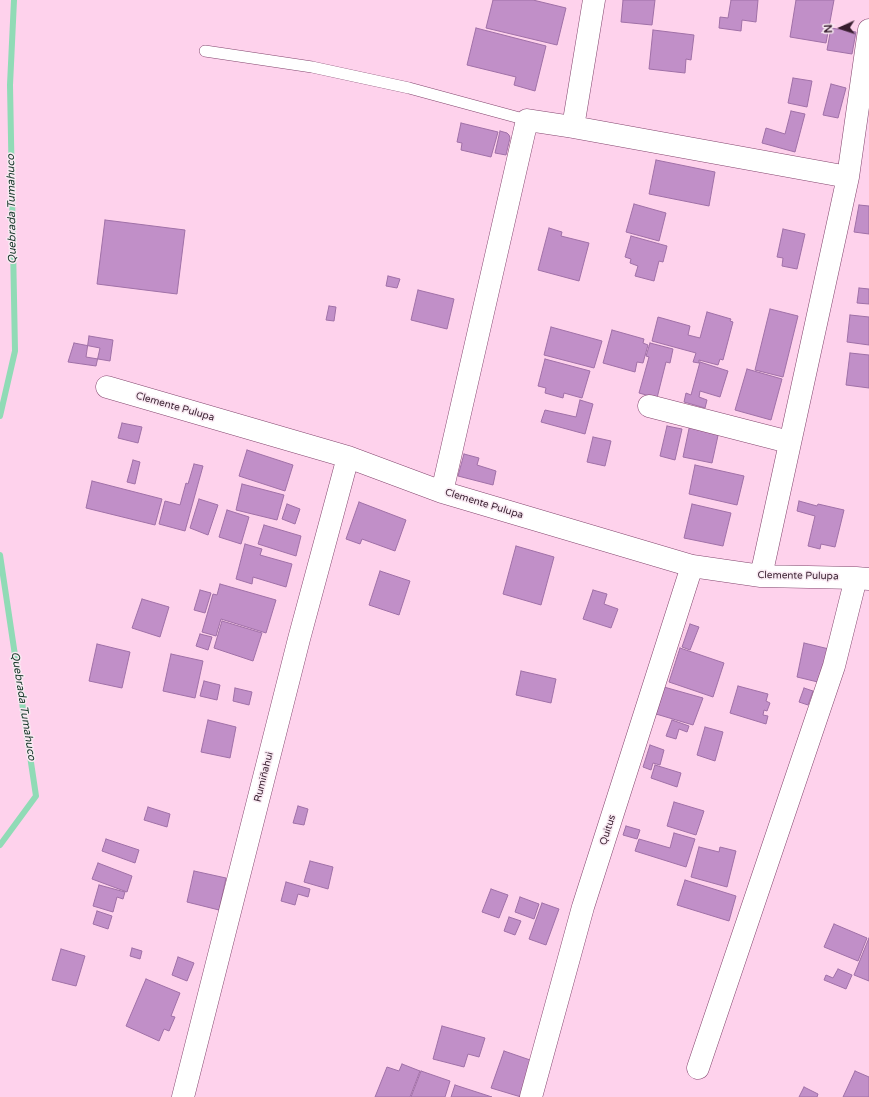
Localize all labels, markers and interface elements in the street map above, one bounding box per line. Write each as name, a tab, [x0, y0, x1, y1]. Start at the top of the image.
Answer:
north arrow	[821, 8, 861, 48]
text: N	[822, 24, 835, 33]
water label: Quebrada Tumahuco	[4, 154, 20, 264]
street label: Clemente Pulupa	[134, 390, 216, 424]
street label: Clemente Pulupa	[443, 486, 525, 522]
street label: Clemente Pulupa	[757, 569, 839, 583]
water label: Quebrada Tumahuco	[8, 651, 38, 761]
street label: Rumiñahui	[252, 751, 276, 803]
street label: Quitus	[597, 813, 619, 847]

